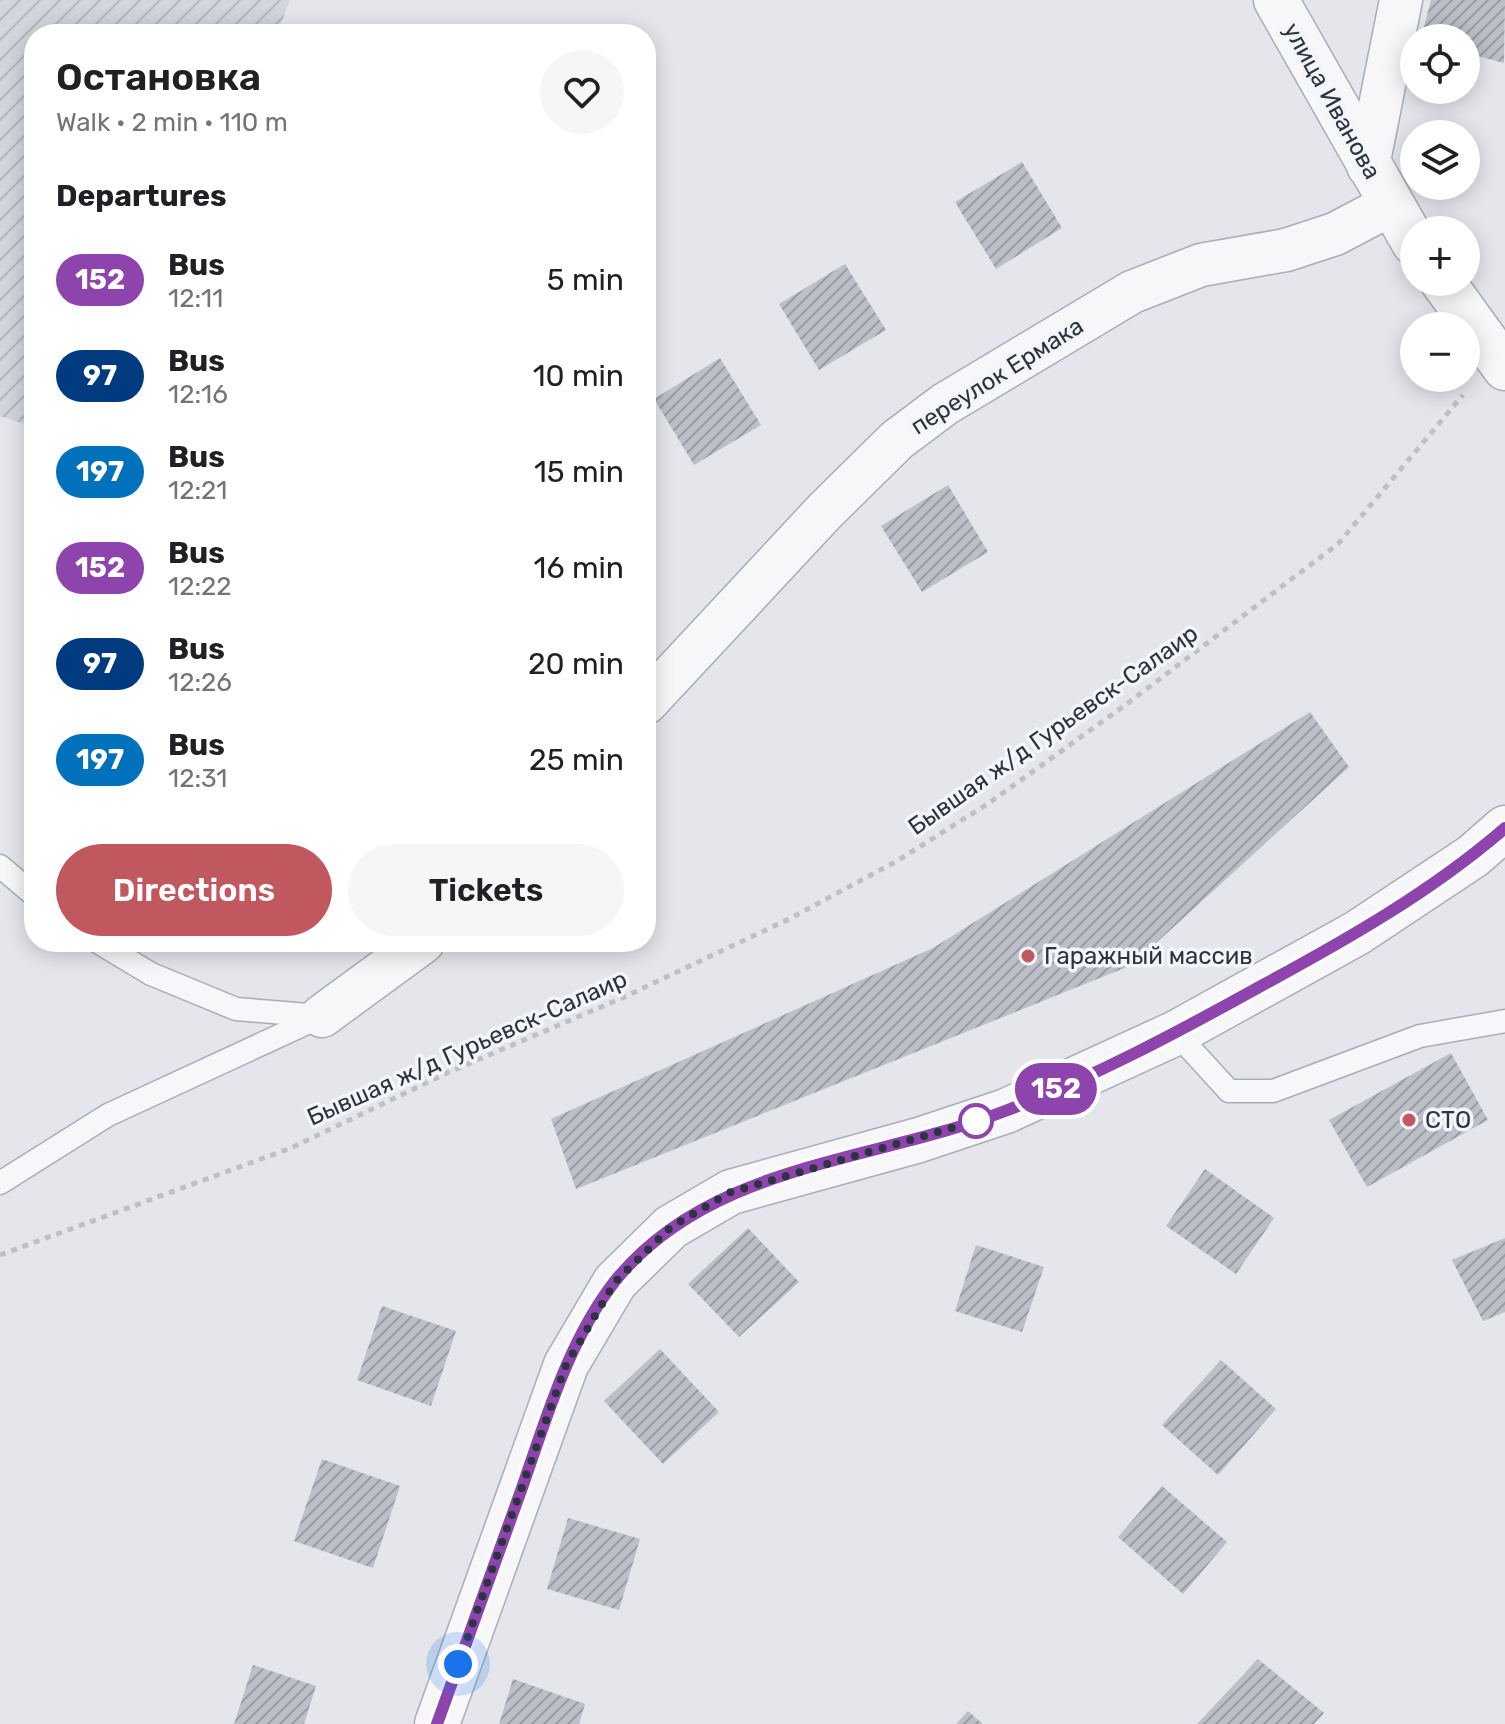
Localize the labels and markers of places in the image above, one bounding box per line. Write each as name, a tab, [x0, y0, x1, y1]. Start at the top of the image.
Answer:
place label: Гаражный массив	[1044, 942, 1253, 970]
marker: Гаражный массив	[1019, 947, 1037, 965]
unlabelled marker	[959, 1104, 993, 1138]
place label: СТО	[1425, 1106, 1471, 1134]
marker: СТО	[1400, 1111, 1418, 1129]

